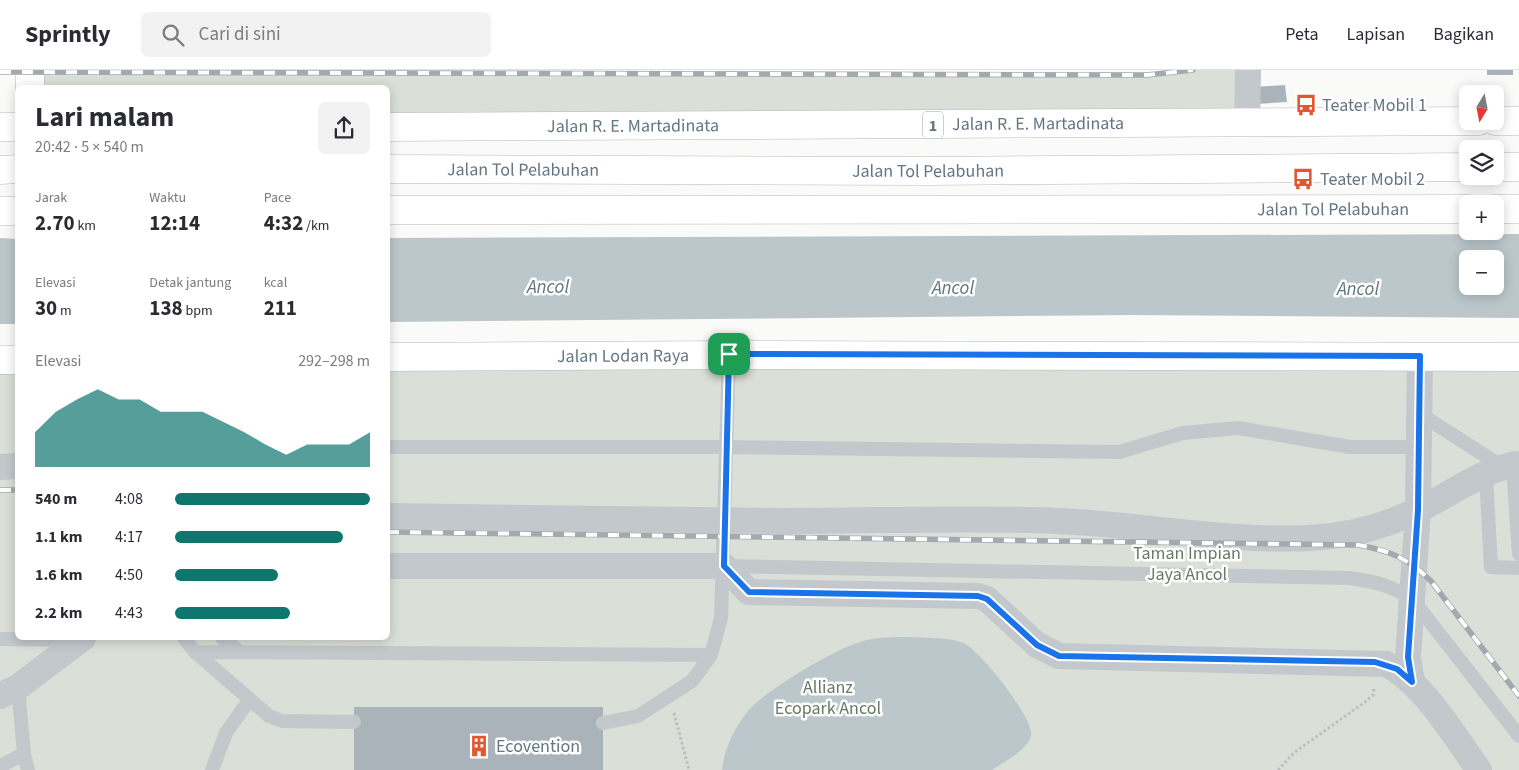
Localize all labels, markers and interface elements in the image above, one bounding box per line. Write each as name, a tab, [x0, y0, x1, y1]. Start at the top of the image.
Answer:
search box	[141, 12, 491, 57]
text: Sprintly	[25, 17, 111, 52]
icon: search	[159, 21, 187, 49]
text: Cari di sini	[199, 21, 281, 48]
text: Peta	[1285, 22, 1318, 47]
text: Lapisan	[1346, 22, 1405, 47]
text: Bagikan	[1433, 22, 1494, 47]
north arrow	[1459, 85, 1504, 130]
map controls	[1459, 85, 1504, 295]
bus stop icon: Teater Mobil 1	[1293, 92, 1319, 118]
place label: Teater Mobil 1	[1322, 93, 1427, 118]
text: Lari malam	[35, 97, 174, 137]
button: share	[318, 102, 370, 154]
street label: Jalan R. E. Martadinata	[952, 111, 1124, 137]
road number: 1	[923, 112, 943, 138]
street label: Jalan R. E. Martadinata	[547, 113, 719, 139]
text: 20:42 · 5 × 540 m	[35, 136, 144, 158]
button: layers	[1459, 140, 1504, 185]
street label: Jalan Tol Pelabuhan	[447, 157, 599, 183]
street label: Jalan Tol Pelabuhan	[852, 158, 1004, 184]
bus stop icon: Teater Mobil 2	[1290, 166, 1316, 192]
place label: Teater Mobil 2	[1320, 167, 1425, 192]
text: Jarak	[35, 188, 67, 208]
text: Waktu	[149, 188, 186, 208]
text: Pace	[264, 188, 291, 208]
button: +	[1459, 195, 1504, 240]
street label: Jalan Tol Pelabuhan	[1257, 197, 1409, 222]
text: 2.70	[35, 208, 75, 238]
text: 12:14	[149, 208, 200, 238]
text: 4:32	[264, 208, 303, 238]
text: km	[75, 216, 96, 236]
text: /km	[303, 216, 329, 236]
button: −	[1459, 250, 1504, 295]
text: Elevasi	[35, 273, 76, 293]
text: Detak jantung	[149, 273, 231, 293]
text: kcal	[264, 273, 287, 293]
water label: Ancol	[526, 274, 569, 301]
water label: Ancol	[931, 275, 974, 302]
water label: Ancol	[1336, 276, 1379, 303]
text: 30	[35, 293, 57, 323]
text: 138	[149, 293, 183, 323]
text: 211	[264, 293, 297, 323]
text: m	[57, 301, 72, 321]
text: bpm	[183, 301, 213, 321]
pin	[708, 333, 750, 375]
icon: arrive	[715, 340, 743, 368]
street label: Jalan Lodan Raya	[557, 343, 689, 369]
text: Elevasi	[35, 350, 81, 372]
text: 292–298 m	[298, 350, 370, 372]
text: 540 m	[35, 488, 77, 510]
text: 4:08	[115, 488, 143, 510]
text: 1.1 km	[35, 526, 82, 548]
text: 4:17	[115, 526, 143, 548]
park label: Taman Impian Jaya Ancol	[1133, 541, 1241, 587]
text: 1.6 km	[35, 564, 82, 586]
text: 4:50	[115, 564, 143, 586]
text: 2.2 km	[35, 602, 82, 624]
text: 4:43	[115, 602, 143, 624]
park label: Allianz Ecopark Ancol	[775, 675, 881, 721]
building icon: Ecovention	[466, 733, 492, 759]
place label: Ecovention	[496, 734, 580, 759]

